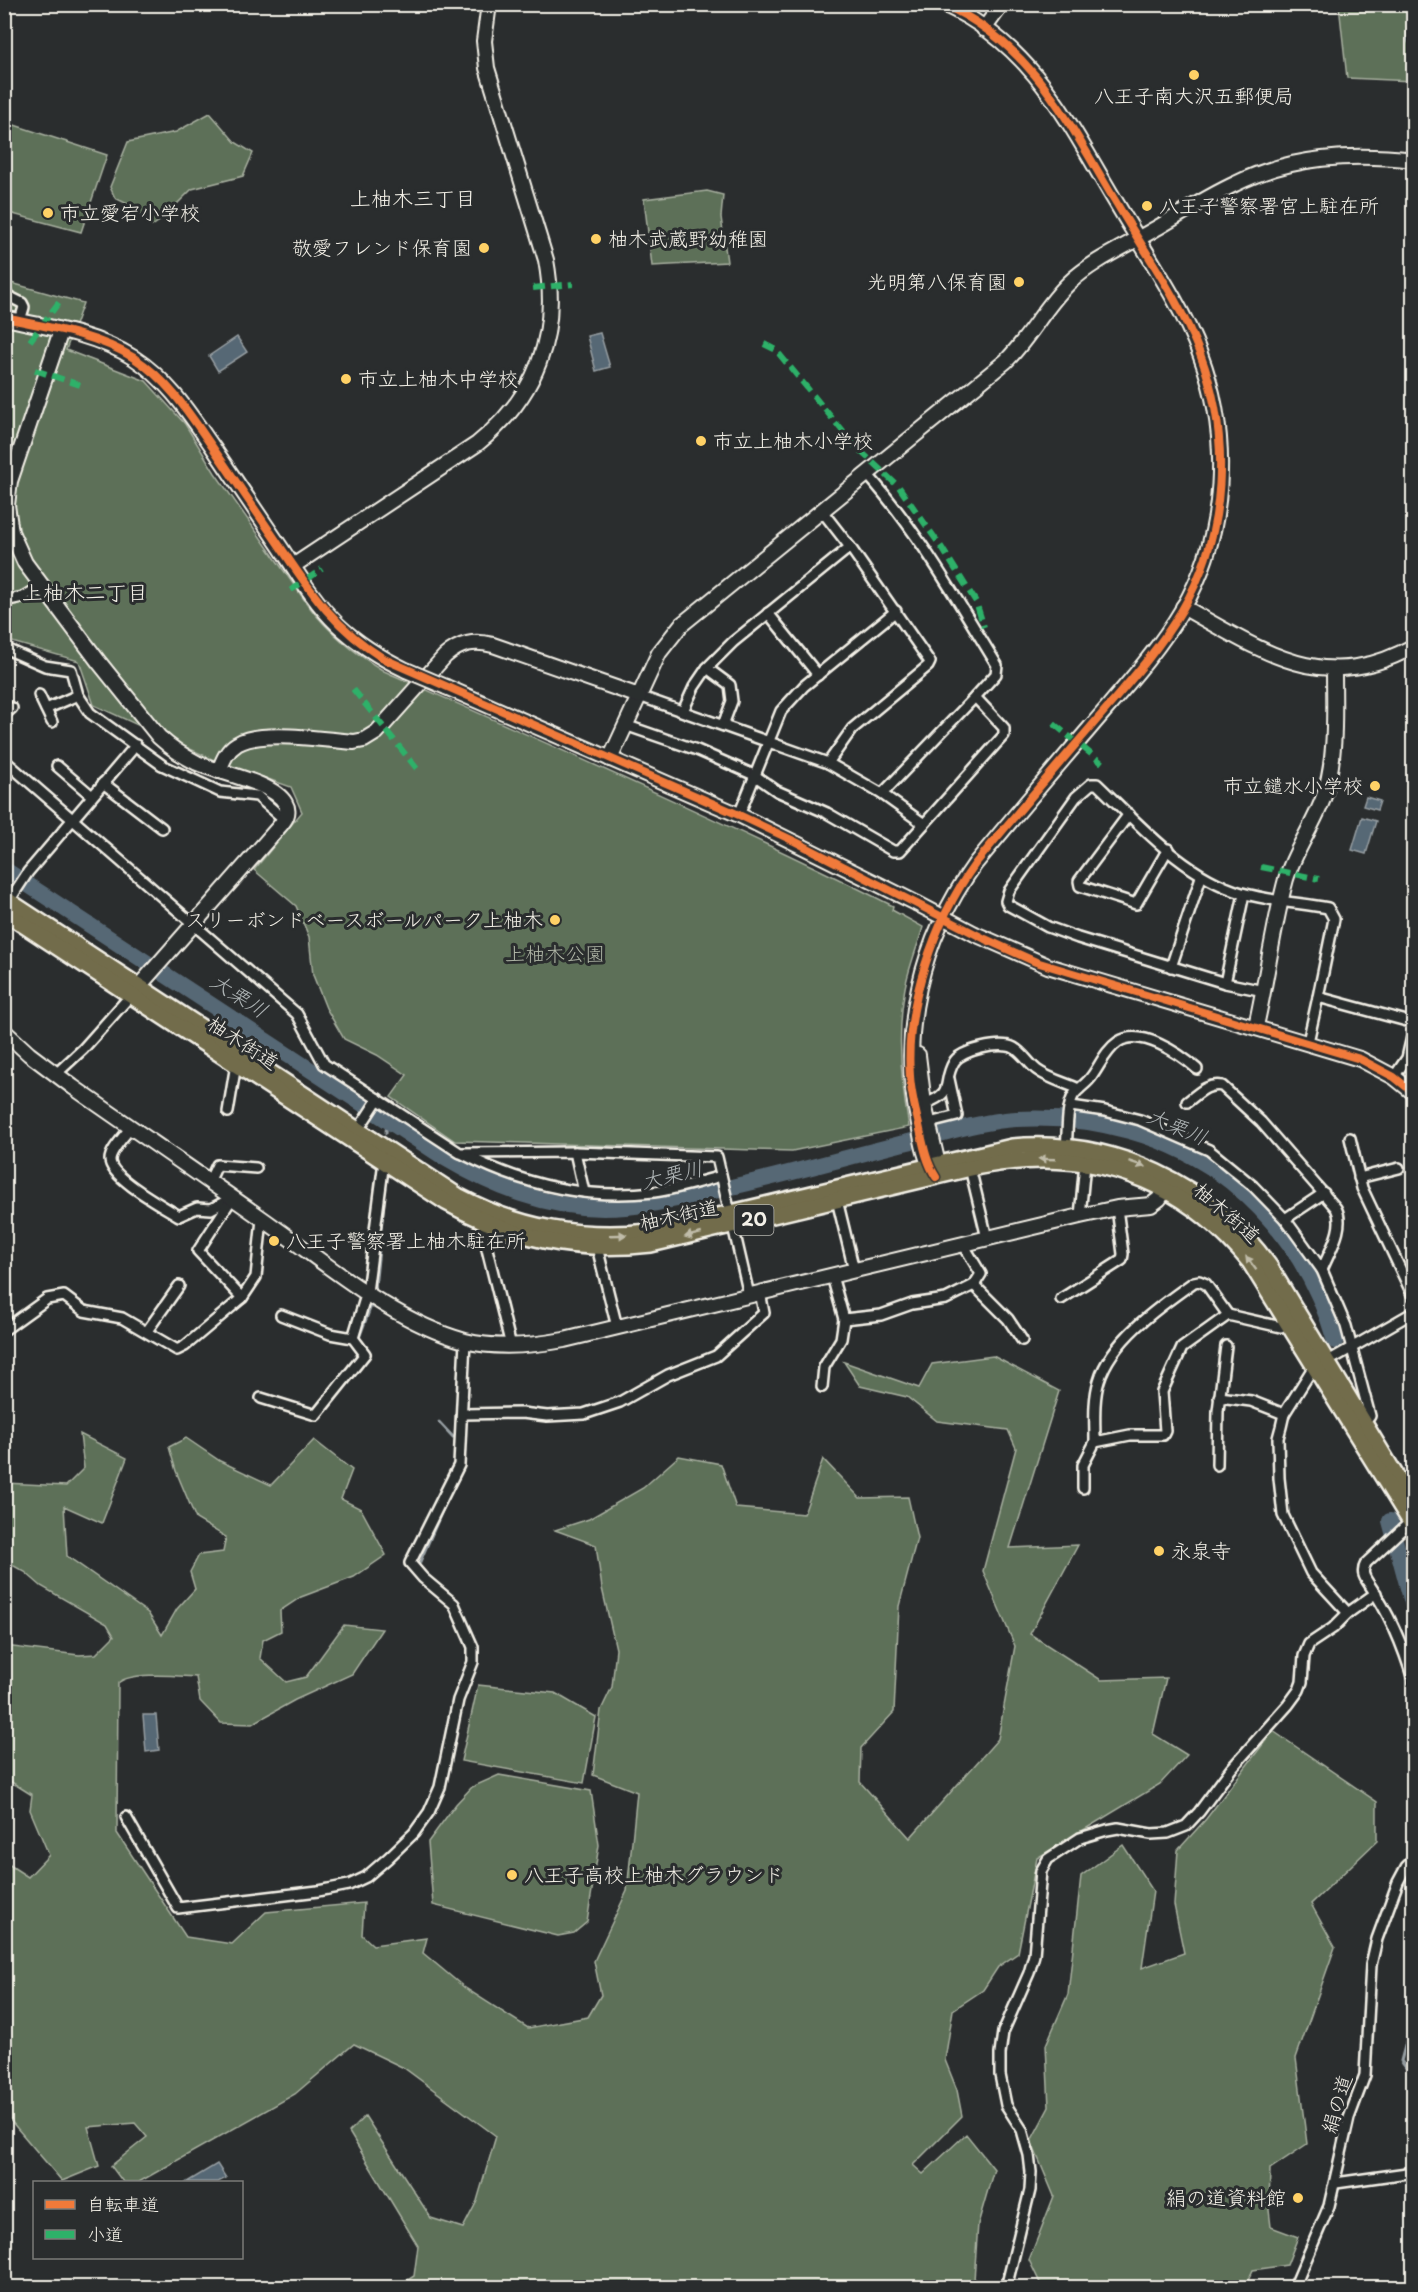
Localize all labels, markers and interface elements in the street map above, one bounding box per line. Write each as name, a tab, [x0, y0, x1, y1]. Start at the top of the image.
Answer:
marker: 八王子南大沢五郵便局	[1187, 68, 1201, 82]
place label: 八王子南大沢五郵便局	[1094, 80, 1294, 110]
district label: 上柚木三丁目	[350, 181, 476, 213]
place label: 八王子警察署宮上駐在所	[1159, 190, 1379, 220]
place label: 市立愛宕小学校	[60, 197, 200, 227]
marker: 八王子警察署宮上駐在所	[1140, 199, 1154, 213]
marker: 市立愛宕小学校	[41, 206, 55, 220]
place label: 柚木武蔵野幼稚園	[608, 223, 768, 253]
place label: 敬愛フレンド保育園	[292, 232, 472, 262]
marker: 柚木武蔵野幼稚園	[589, 232, 603, 246]
marker: 敬愛フレンド保育園	[477, 241, 491, 255]
place label: 光明第八保育園	[867, 266, 1007, 296]
marker: 光明第八保育園	[1012, 275, 1026, 289]
place label: 市立上柚木中学校	[358, 363, 518, 393]
marker: 市立上柚木中学校	[339, 372, 353, 386]
place label: 市立上柚木小学校	[713, 425, 873, 455]
marker: 市立上柚木小学校	[694, 434, 708, 448]
district label: 上柚木二丁目	[22, 575, 148, 607]
place label: 市立鑓水小学校	[1223, 770, 1363, 800]
marker: 市立鑓水小学校	[1368, 779, 1382, 793]
place label: スリーボンドベースボールパーク上柚木	[185, 904, 543, 934]
marker: スリーボンドベースボールパーク上柚木	[548, 913, 562, 927]
park label: 上柚木公園	[505, 938, 605, 968]
water label: 大栗川	[205, 964, 275, 1025]
street label: 柚木街道	[202, 1008, 285, 1077]
water label: 大栗川	[1143, 1098, 1213, 1152]
water label: 大栗川	[637, 1150, 706, 1196]
one-way arrow	[1037, 1154, 1056, 1164]
one-way arrow	[1128, 1160, 1146, 1169]
street label: 柚木街道	[1188, 1175, 1268, 1250]
street label: 柚木街道	[637, 1191, 721, 1237]
road number: 20	[734, 1205, 774, 1235]
place label: 八王子警察署上柚木駐在所	[286, 1225, 526, 1255]
one-way arrow	[609, 1230, 628, 1239]
one-way arrow	[683, 1231, 702, 1241]
marker: 八王子警察署上柚木駐在所	[267, 1234, 281, 1248]
one-way arrow	[1245, 1255, 1257, 1271]
place label: 永泉寺	[1171, 1535, 1231, 1565]
marker: 永泉寺	[1152, 1544, 1166, 1558]
place label: 八王子高校上柚木グラウンド	[524, 1859, 784, 1889]
marker: 八王子高校上柚木グラウンド	[505, 1868, 519, 1882]
street label: 絹の道	[1313, 2071, 1359, 2137]
legend	[33, 2181, 243, 2259]
place label: 絹の道資料館	[1166, 2182, 1286, 2212]
text: 自転車道	[87, 2190, 159, 2217]
marker: 絹の道資料館	[1291, 2191, 1305, 2205]
text: 小道	[87, 2220, 123, 2247]

